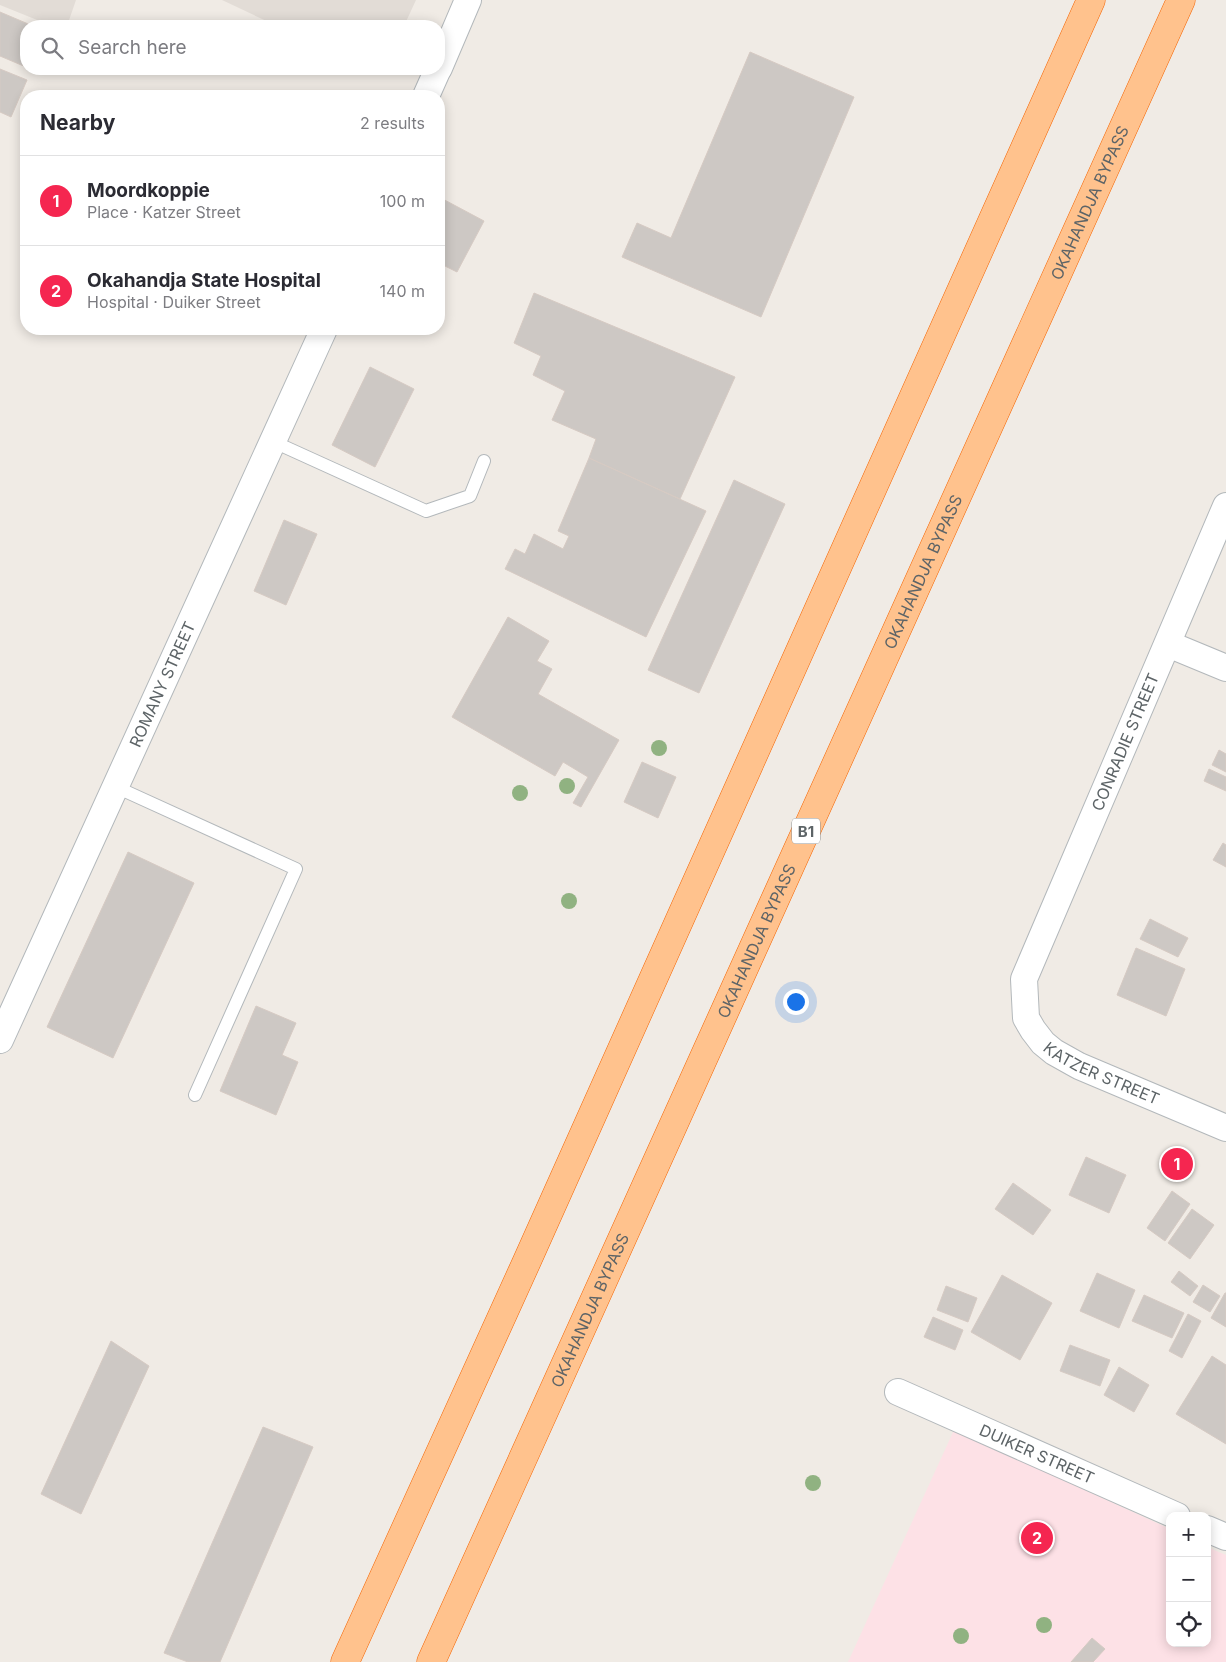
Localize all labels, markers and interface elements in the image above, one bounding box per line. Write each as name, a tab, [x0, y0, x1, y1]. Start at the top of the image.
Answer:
search box	[20, 20, 445, 75]
icon: search	[38, 34, 66, 62]
text: Search here	[78, 36, 187, 59]
text: Nearby	[40, 110, 115, 135]
text: 2 results	[360, 113, 425, 133]
street label: OKAHANDJA BYPASS	[1046, 123, 1133, 283]
text: Moordkoppie	[87, 179, 210, 202]
text: 1	[53, 191, 59, 211]
text: 100 m	[380, 191, 425, 211]
text: Place · Katzer Street	[87, 202, 241, 222]
text: Okahandja State Hospital	[87, 269, 321, 292]
text: 2	[51, 281, 61, 301]
text: 140 m	[380, 281, 425, 301]
text: Hospital · Duiker Street	[87, 292, 261, 312]
street label: OKAHANDJA BYPASS	[880, 492, 966, 652]
street label: ROMANY STREET	[125, 618, 199, 750]
street label: CONRADIE STREET	[1087, 670, 1163, 814]
road number: B1	[792, 818, 820, 844]
street label: OKAHANDJA BYPASS	[713, 861, 800, 1021]
your location	[783, 989, 809, 1015]
street label: KATZER STREET	[1039, 1037, 1162, 1109]
pin: 1	[1161, 1145, 1193, 1183]
street label: OKAHANDJA BYPASS	[546, 1230, 633, 1390]
street label: DUIKER STREET	[976, 1420, 1097, 1488]
map controls	[1166, 1512, 1211, 1647]
button: +	[1166, 1512, 1211, 1557]
pin: 2	[1021, 1519, 1053, 1557]
button: −	[1166, 1557, 1211, 1602]
button: locate	[1166, 1602, 1211, 1647]

